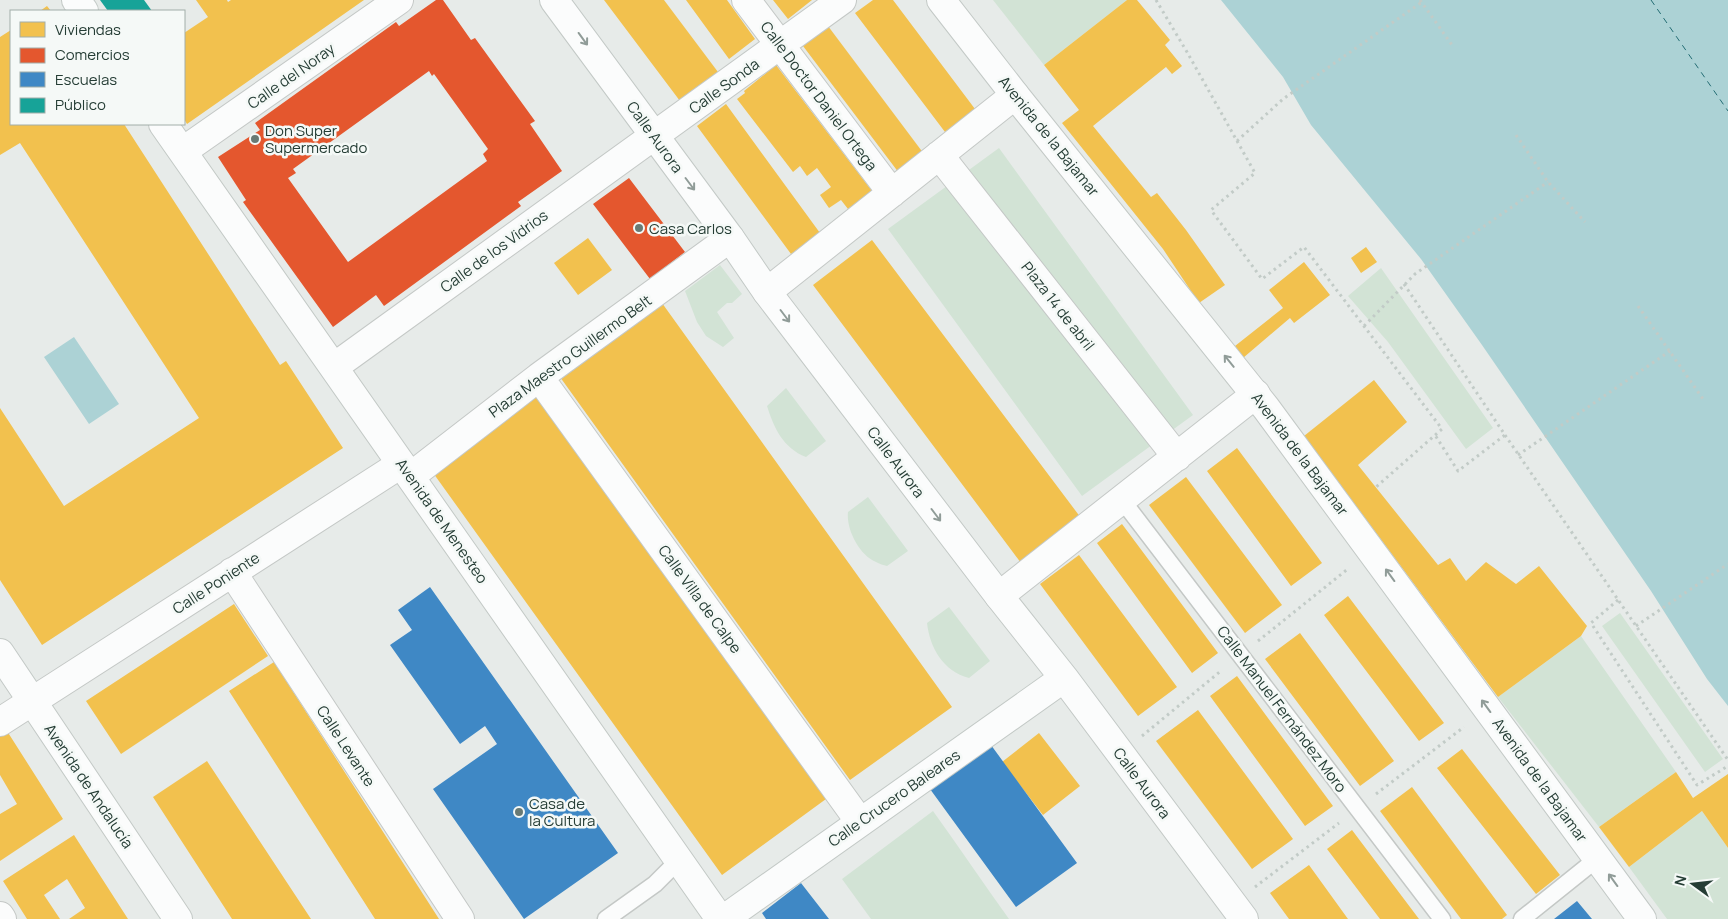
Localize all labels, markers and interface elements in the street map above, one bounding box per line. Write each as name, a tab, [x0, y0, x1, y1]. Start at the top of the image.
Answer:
legend	[10, 10, 185, 125]
street label: Calle Doctor Daniel Ortega	[756, 17, 882, 175]
text: Viviendas	[55, 19, 121, 40]
one-way arrow	[578, 32, 588, 46]
street label: Calle del Noray	[243, 38, 339, 114]
text: Comercios	[55, 44, 130, 65]
street label: Calle Sonda	[685, 53, 763, 119]
text: Escuelas	[55, 69, 117, 90]
street label: Avenida de la Bajamar	[994, 72, 1104, 201]
text: Público	[55, 94, 106, 115]
street label: Calle Aurora	[622, 97, 688, 177]
place label: Don Super Supermercado	[265, 120, 367, 158]
marker: Don Super Supermercado	[249, 133, 261, 145]
one-way arrow	[685, 177, 695, 191]
street label: Calle de los Vidrios	[436, 205, 552, 297]
place label: Casa Carlos	[649, 218, 732, 239]
marker: Casa Carlos	[633, 222, 645, 234]
street label: Plaza 14 de abril	[1017, 257, 1099, 355]
street label: Plaza Maestro Guillermo Belt	[484, 290, 656, 422]
one-way arrow	[780, 309, 790, 323]
one-way arrow	[1224, 355, 1235, 368]
street label: Avenida de la Bajamar	[1247, 388, 1354, 520]
street label: Calle Aurora	[862, 422, 930, 502]
street label: Avenida de Menesteo	[391, 454, 493, 588]
one-way arrow	[931, 508, 942, 521]
street label: Calle Villa de Calpe	[654, 541, 747, 658]
street label: Calle Poniente	[168, 547, 264, 619]
one-way arrow	[1385, 568, 1395, 582]
street label: Calle Manuel Fernández Moro	[1212, 621, 1352, 797]
one-way arrow	[1481, 700, 1491, 714]
street label: Calle Levante	[312, 701, 380, 791]
street label: Avenida de la Bajamar	[1488, 714, 1593, 847]
street label: Avenida de Andalucía	[39, 720, 139, 852]
street label: Calle Aurora	[1108, 743, 1176, 823]
street label: Calle Crucero Baleares	[824, 744, 964, 852]
place label: Casa de la Cultura	[529, 793, 595, 831]
marker: Casa de la Cultura	[513, 806, 525, 818]
north arrow	[1668, 859, 1718, 909]
text: N	[1669, 873, 1690, 888]
one-way arrow	[1608, 874, 1619, 887]

